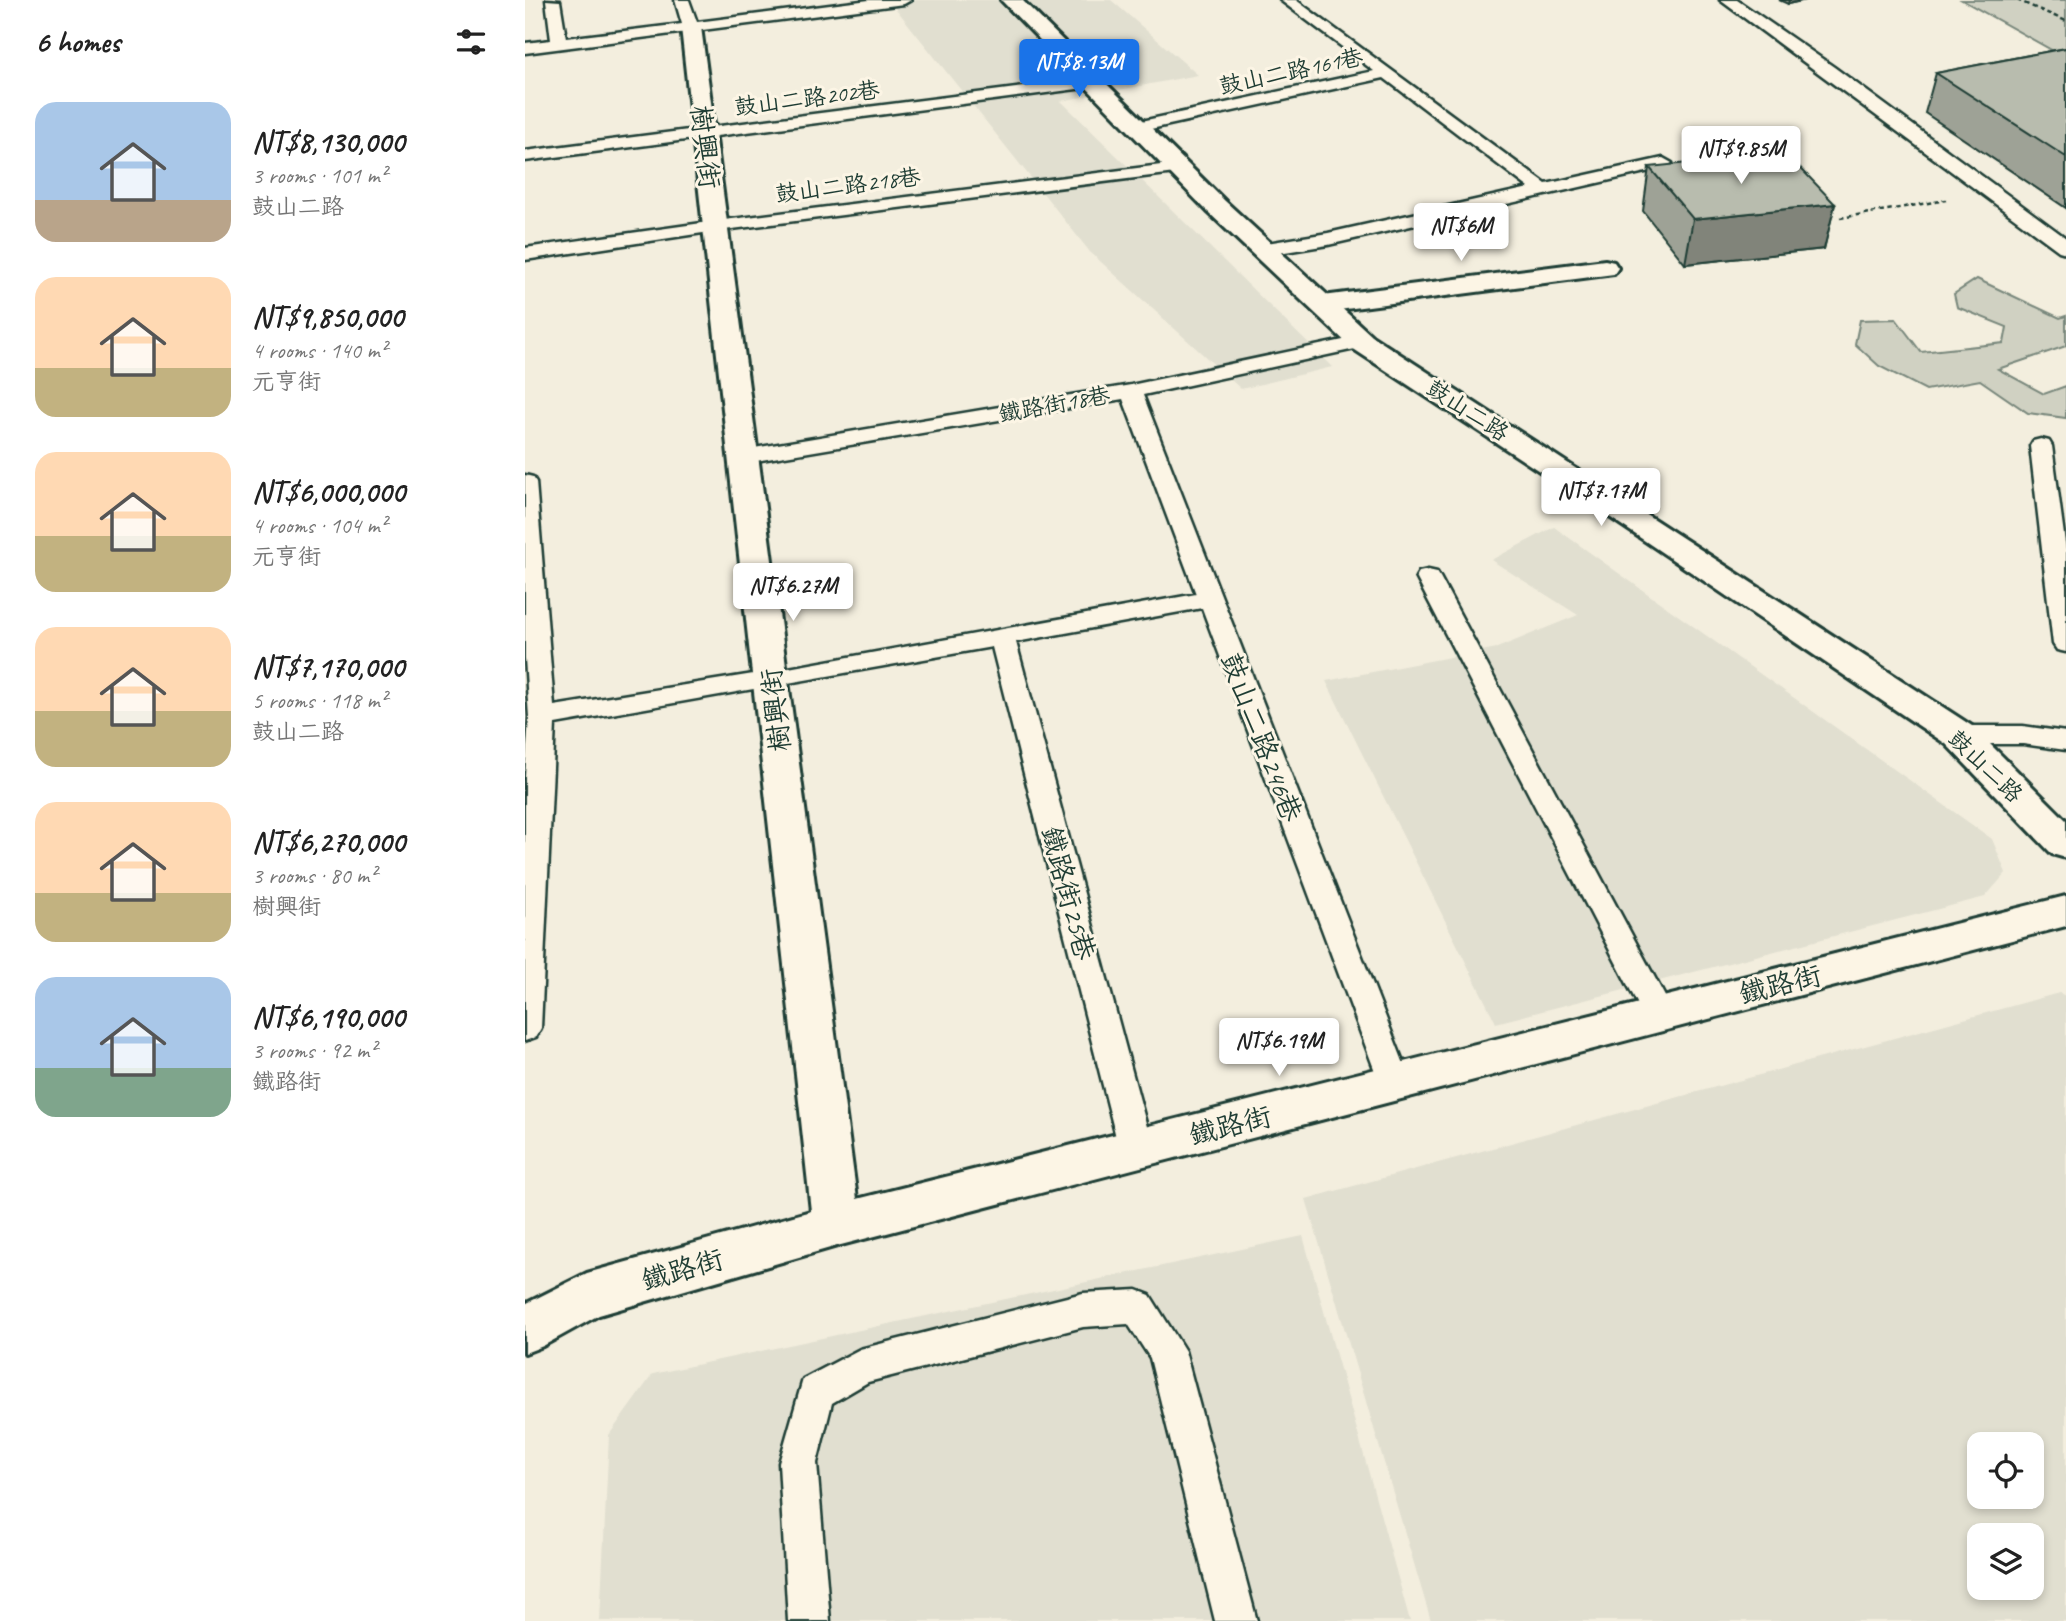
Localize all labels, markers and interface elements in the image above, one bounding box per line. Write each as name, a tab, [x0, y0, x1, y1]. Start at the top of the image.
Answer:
text: 6 homes	[35, 23, 120, 61]
icon: filters	[452, 23, 490, 61]
pin: NT$8.13M	[1007, 40, 1151, 99]
street label: 鼓山二路161巷	[1217, 42, 1367, 101]
text: NT$8.13M	[1035, 47, 1123, 76]
street label: 鼓山二路202巷	[733, 75, 882, 122]
street label: 樹興街	[683, 103, 728, 191]
text: NT$8,130,000	[252, 123, 404, 161]
pin: NT$9.85M	[1669, 127, 1813, 186]
icon: home	[91, 130, 175, 214]
text: NT$9.85M	[1698, 134, 1784, 163]
text: 3 rooms · 101 m²	[252, 161, 387, 190]
street label: 鼓山二路218巷	[774, 162, 923, 209]
text: 鼓山二路	[252, 192, 344, 221]
pin: NT$6M	[1412, 204, 1510, 263]
text: NT$6M	[1430, 211, 1492, 240]
text: NT$9,850,000	[252, 298, 403, 336]
icon: home	[91, 305, 175, 389]
text: 4 rooms · 140 m²	[252, 336, 387, 365]
text: 元亨街	[252, 367, 321, 396]
street label: 鼓山二路	[1421, 373, 1514, 448]
street label: 鐵路街18巷	[996, 380, 1113, 429]
pin: NT$7.17M	[1529, 468, 1673, 528]
text: NT$6,000,000	[252, 473, 405, 511]
text: NT$7.17M	[1557, 476, 1645, 505]
icon: home	[91, 480, 175, 564]
text: 4 rooms · 104 m²	[252, 511, 387, 540]
text: 元亨街	[252, 542, 321, 571]
pin: NT$6.27M	[721, 564, 865, 623]
text: NT$6.27M	[749, 571, 837, 600]
text: NT$7,170,000	[252, 648, 404, 686]
street label: 鼓山二路246巷	[1213, 648, 1310, 827]
icon: home	[91, 655, 175, 739]
street label: 樹興街	[753, 666, 798, 754]
text: 5 rooms · 118 m²	[252, 686, 387, 715]
text: 鼓山二路	[252, 717, 344, 746]
street label: 鼓山二路	[1942, 724, 2029, 809]
street label: 鐵路街25巷	[1034, 822, 1103, 965]
text: NT$6,270,000	[252, 823, 405, 861]
icon: home	[91, 830, 175, 914]
text: 3 rooms · 80 m²	[252, 861, 376, 890]
text: 樹興街	[252, 892, 321, 921]
street label: 鐵路街	[1735, 957, 1825, 1012]
text: NT$6,190,000	[252, 998, 404, 1036]
icon: home	[91, 1005, 175, 1089]
pin: NT$6.19M	[1207, 1018, 1351, 1078]
text: NT$6.19M	[1235, 1026, 1323, 1055]
text: 3 rooms · 92 m²	[252, 1036, 376, 1065]
text: 鐵路街	[252, 1067, 321, 1096]
street label: 鐵路街	[1185, 1098, 1275, 1153]
street label: 鐵路街	[637, 1241, 727, 1298]
map controls	[1967, 1432, 2044, 1600]
button: locate	[1967, 1432, 2044, 1509]
button: layers	[1967, 1523, 2044, 1600]

